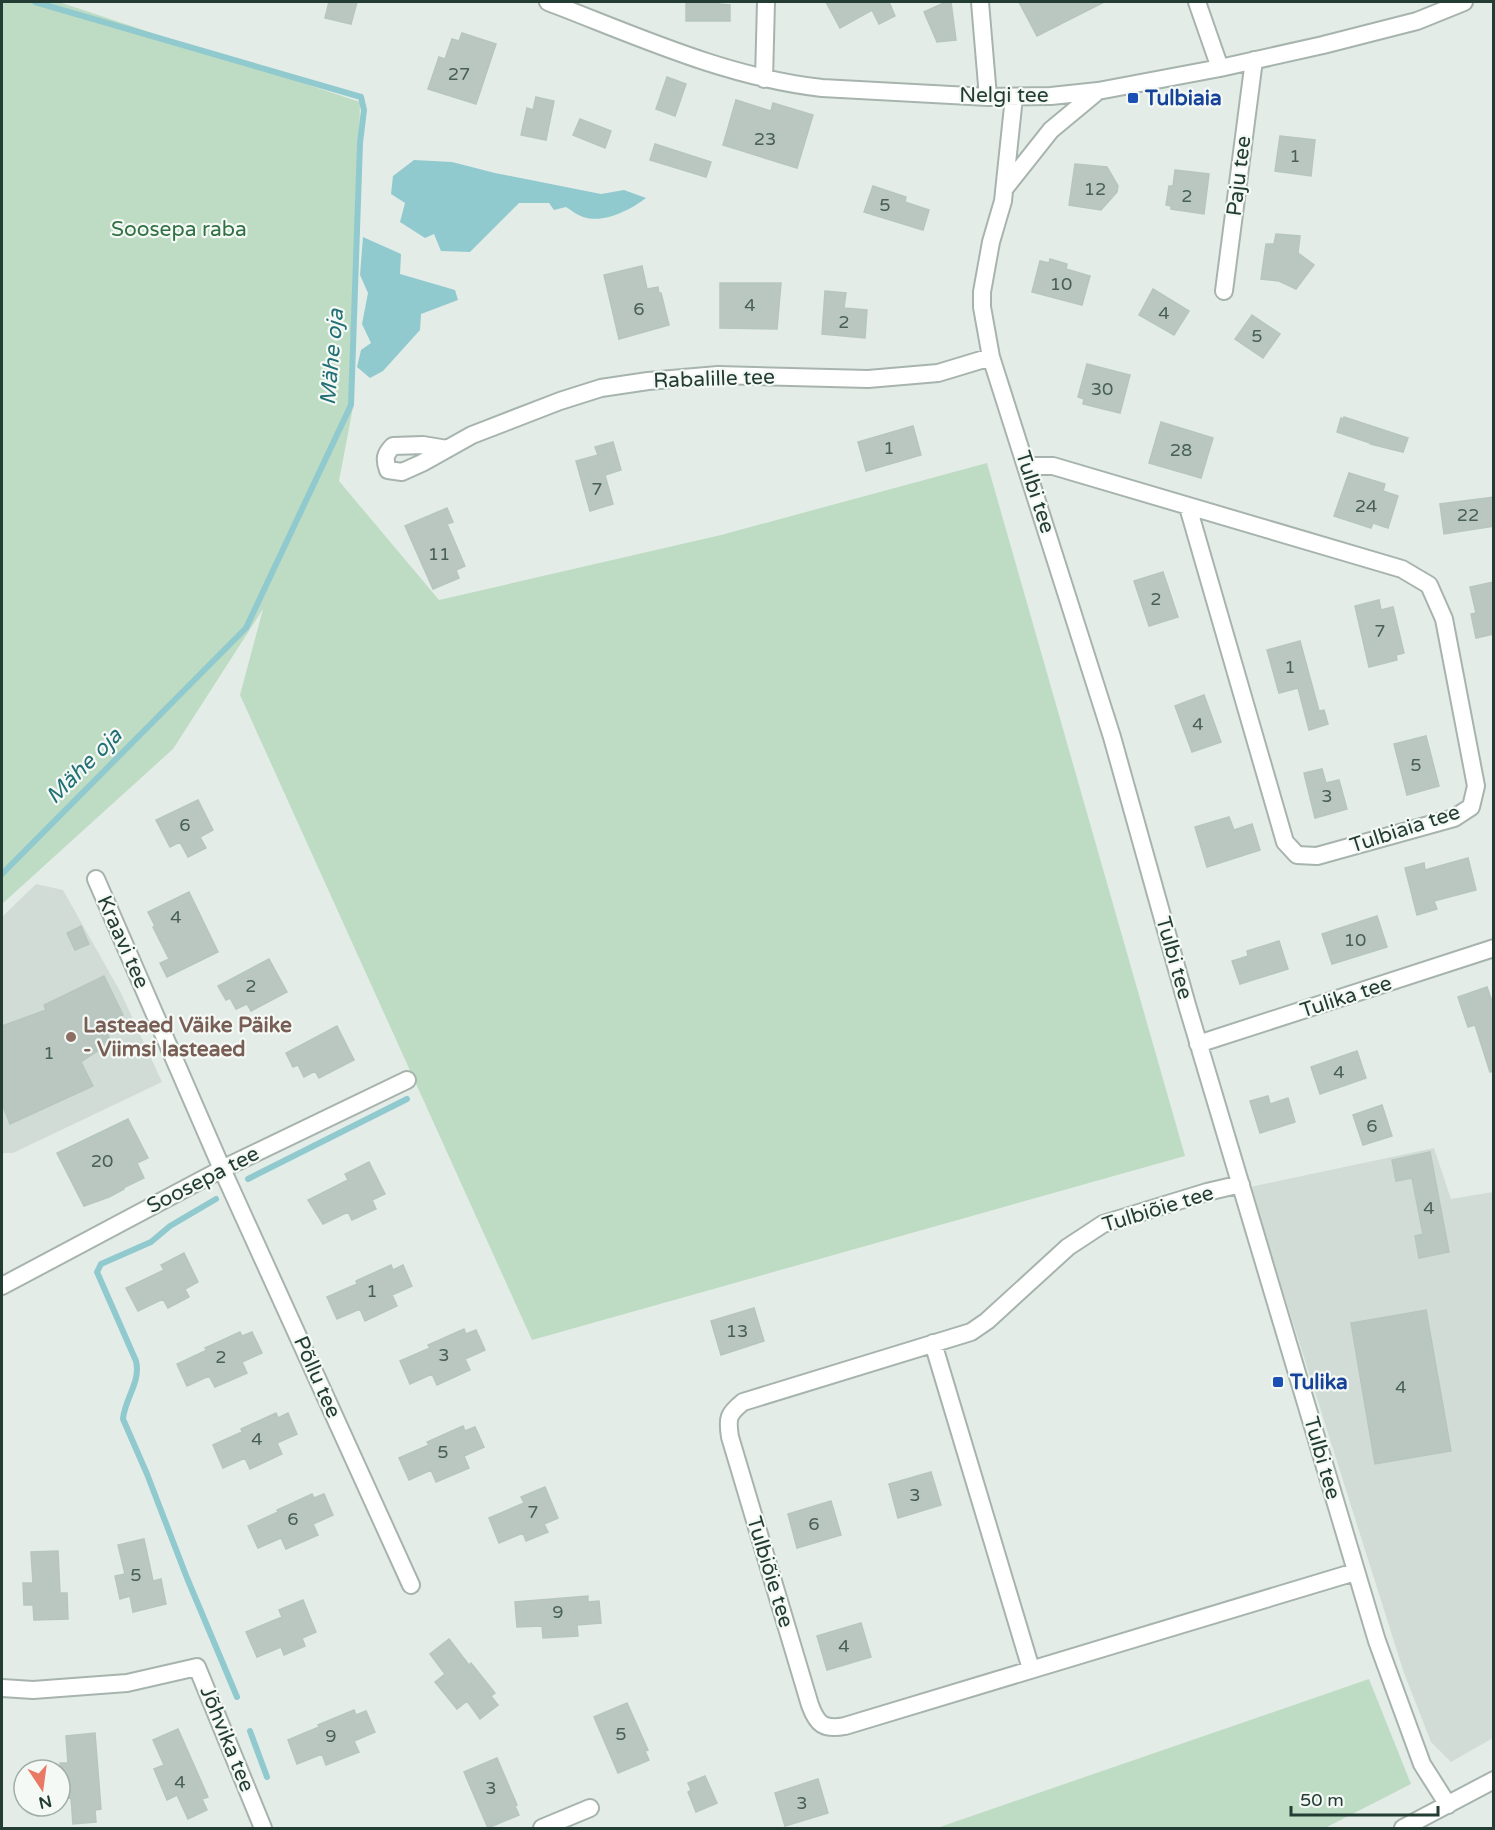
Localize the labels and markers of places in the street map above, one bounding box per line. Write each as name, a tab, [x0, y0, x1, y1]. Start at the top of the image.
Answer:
place label: Tulbiaia	[1144, 86, 1222, 111]
marker: Tulbiaia	[1126, 91, 1140, 105]
place label: Lasteaed Väike Päike - Viimsi lasteaed	[83, 1013, 292, 1062]
marker: Lasteaed Väike Päike - Viimsi lasteaed	[64, 1030, 78, 1044]
place label: Tulika	[1289, 1370, 1348, 1395]
marker: Tulika	[1271, 1375, 1285, 1389]

